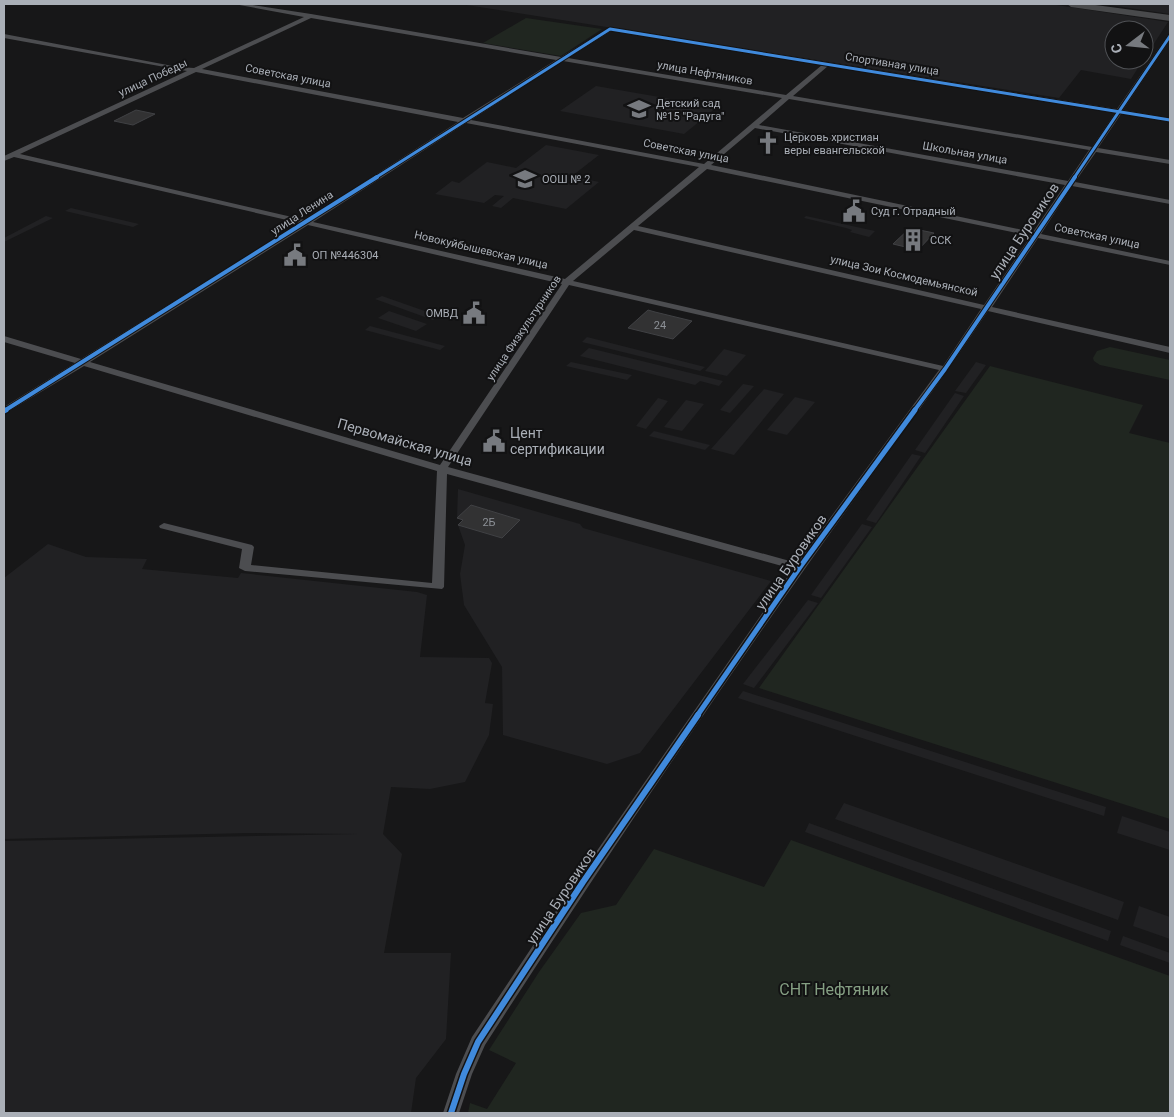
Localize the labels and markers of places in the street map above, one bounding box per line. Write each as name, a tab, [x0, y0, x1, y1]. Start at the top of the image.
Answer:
school or university icon: Детский сад №15 "Радуга"	[626, 96, 652, 122]
place label: Детский сад №15 "Радуга"	[656, 97, 724, 123]
church icon: Церковь христиан веры евангельской	[755, 130, 781, 156]
place label: Церковь христиан веры евангельской	[784, 131, 885, 157]
school or university icon: ООШ № 2	[512, 166, 538, 192]
place label: ООШ № 2	[542, 173, 590, 186]
public building icon: Суд г. Отрадный	[841, 198, 867, 224]
place label: Суд г. Отрадный	[871, 205, 956, 218]
building icon: ССК	[900, 227, 926, 253]
place label: ССК	[930, 234, 952, 247]
public building icon: ОП №446304	[282, 242, 308, 268]
place label: ОП №446304	[312, 249, 379, 262]
public building icon: ОМВД	[461, 300, 487, 326]
place label: ОМВД	[426, 307, 458, 320]
place label: Цент сертификации	[510, 425, 605, 457]
public building icon: Цент сертификации	[481, 428, 507, 454]

